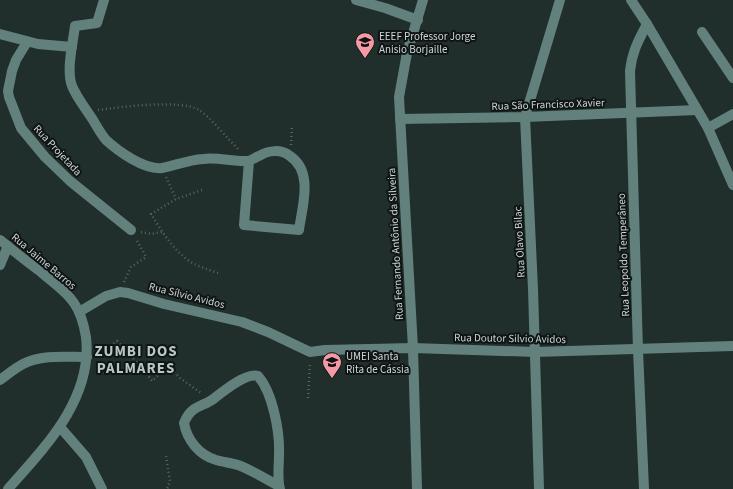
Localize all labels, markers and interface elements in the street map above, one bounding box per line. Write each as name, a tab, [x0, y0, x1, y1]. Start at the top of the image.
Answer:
place label: EEEF Professor Jorge Anisio Borjaille	[379, 29, 476, 57]
school or university icon: EEEF Professor Jorge Anisio Borjaille	[354, 31, 376, 59]
street label: Rua São Francisco Xavier	[491, 95, 605, 114]
street label: Rua Projetada	[30, 122, 85, 179]
street label: Rua Fernando Antônio da Silveira	[384, 167, 407, 320]
street label: Rua Leopoldo Temperâneo	[614, 193, 633, 317]
street label: Rua Olavo Bilac	[510, 206, 529, 278]
street label: Rua Jaime Barros	[8, 230, 80, 293]
street label: Rua Sílvio Avidos	[147, 279, 227, 312]
street label: Rua Doutor Silvio Avidos	[454, 330, 567, 347]
district label: ZUMBI DOS PALMARES	[94, 341, 178, 379]
place label: UMEI Santa Rita de Cássia	[346, 349, 409, 377]
school or university icon: UMEI Santa Rita de Cássia	[321, 351, 343, 379]

